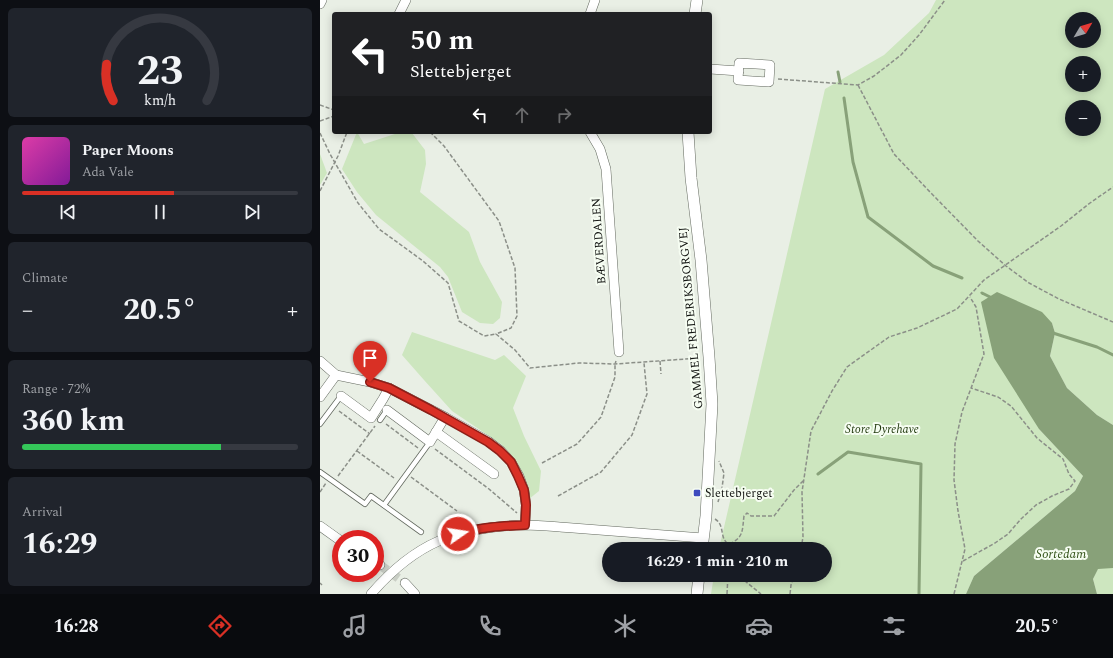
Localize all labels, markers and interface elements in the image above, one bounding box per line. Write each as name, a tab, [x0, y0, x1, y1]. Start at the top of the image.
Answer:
north arrow	[1065, 12, 1101, 48]
map controls	[1065, 12, 1101, 136]
text: 50 m	[410, 19, 474, 62]
icon: left	[344, 28, 396, 80]
text: 23	[137, 39, 183, 102]
button: +	[1065, 56, 1101, 92]
text: Slettebjerget	[410, 58, 511, 85]
text: km/h	[144, 89, 176, 111]
button: −	[1065, 100, 1101, 136]
icon: left	[469, 104, 491, 126]
icon: ahead	[511, 104, 533, 126]
icon: right	[553, 104, 575, 126]
text: Paper Moons	[82, 139, 174, 162]
text: Ada Vale	[82, 162, 134, 182]
street label: BÆVERDALEN	[587, 197, 611, 285]
icon: previous	[57, 201, 79, 223]
icon: pause	[149, 201, 171, 223]
icon: next	[241, 201, 263, 223]
street label: GAMMEL FREDERIKSBORGVEJ	[674, 226, 708, 410]
text: Climate	[22, 268, 68, 288]
text: 20.5°	[123, 287, 197, 333]
text: −	[22, 294, 33, 327]
text: +	[287, 294, 298, 327]
pin	[353, 341, 387, 382]
icon: arrive	[359, 347, 381, 369]
text: Range · 72%	[22, 379, 90, 399]
text: 360 km	[22, 398, 125, 444]
park label: Store Dyrehave	[845, 420, 919, 439]
place label: Slettebjerget	[705, 484, 773, 503]
marker: Slettebjerget	[692, 488, 702, 498]
text: Arrival	[22, 502, 63, 522]
position arrow	[437, 513, 479, 555]
text: 16:29	[22, 521, 97, 567]
speed limit sign: 30	[332, 530, 384, 582]
water label: Sortedam	[1036, 544, 1086, 564]
text: 16:29 · 1 min · 210 m	[646, 550, 788, 573]
icon: directions	[206, 612, 234, 640]
icon: music	[341, 612, 369, 640]
icon: phone	[476, 612, 504, 640]
icon: climate	[611, 612, 639, 640]
icon: car	[745, 612, 773, 640]
icon: filters	[880, 612, 908, 640]
text: 16:28	[53, 613, 99, 640]
text: 20.5°	[1015, 613, 1059, 640]

